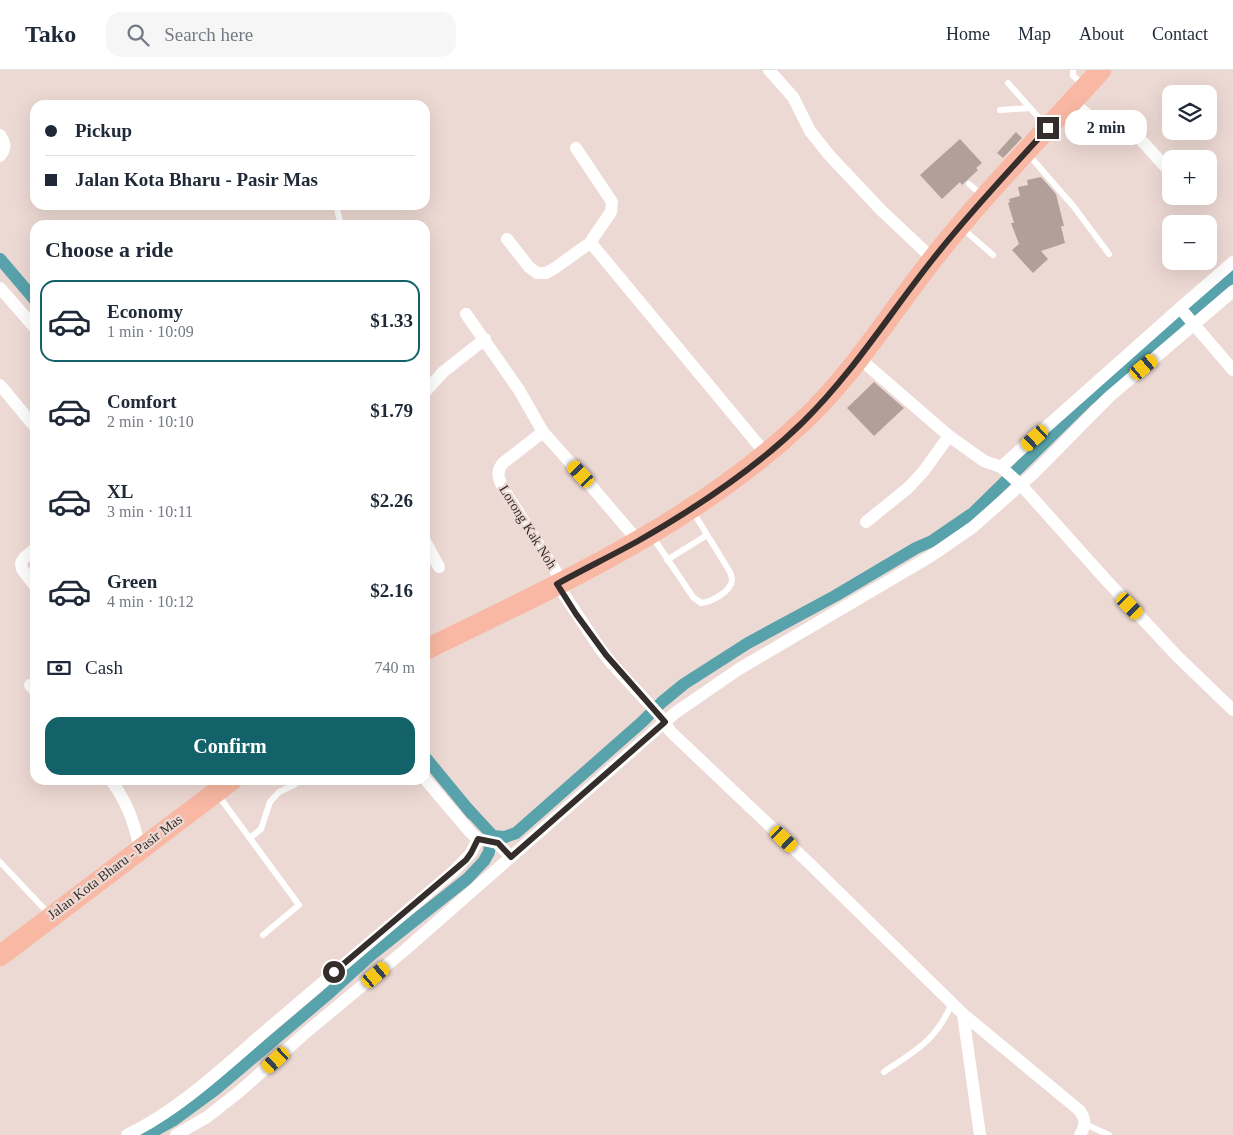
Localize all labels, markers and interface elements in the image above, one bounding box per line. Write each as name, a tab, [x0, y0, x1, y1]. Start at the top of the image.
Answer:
search box	[106, 12, 456, 57]
text: Tako	[25, 21, 76, 47]
icon: search	[124, 21, 152, 49]
text: Search here	[164, 24, 253, 45]
text: Home	[946, 24, 990, 44]
text: Map	[1018, 24, 1051, 44]
text: About	[1079, 24, 1124, 44]
text: Contact	[1152, 24, 1208, 44]
map controls	[1162, 85, 1217, 270]
button: layers	[1162, 85, 1217, 140]
callout: 2 min	[1066, 110, 1148, 146]
route end	[1037, 117, 1059, 139]
text: 2 min	[1087, 119, 1125, 136]
text: Pickup	[75, 120, 132, 141]
button: +	[1162, 150, 1217, 205]
text: Jalan Kota Bharu - Pasir Mas	[75, 169, 318, 190]
button: −	[1162, 215, 1217, 270]
text: Choose a ride	[45, 237, 173, 262]
icon: car	[47, 299, 92, 344]
text: Economy	[107, 301, 183, 322]
text: $1.33	[370, 310, 413, 331]
text: 1 min · 10:09	[107, 323, 194, 340]
car	[1127, 352, 1160, 382]
icon: car	[47, 389, 92, 434]
text: Comfort	[107, 391, 177, 412]
text: $1.79	[370, 400, 413, 421]
text: 2 min · 10:10	[107, 413, 194, 430]
car	[1018, 422, 1051, 454]
car	[565, 458, 596, 490]
icon: car	[47, 479, 92, 524]
text: XL	[107, 481, 133, 502]
street label: Lorong Kak Noh	[496, 482, 560, 572]
text: $2.26	[370, 490, 413, 511]
text: 3 min · 10:11	[107, 503, 193, 520]
icon: car	[47, 569, 92, 614]
text: Green	[107, 571, 157, 592]
text: $2.16	[370, 580, 413, 601]
car	[1114, 590, 1145, 622]
text: 4 min · 10:12	[107, 593, 194, 610]
icon: cash	[45, 654, 73, 682]
text: Cash	[85, 657, 123, 678]
text: 740 m	[375, 659, 415, 676]
button: Confirm	[45, 717, 415, 775]
street label: Jalan Kota Bharu - Pasir Mas	[45, 812, 185, 922]
car	[767, 823, 800, 855]
car	[359, 960, 392, 990]
route start	[323, 961, 345, 983]
car	[259, 1044, 292, 1076]

